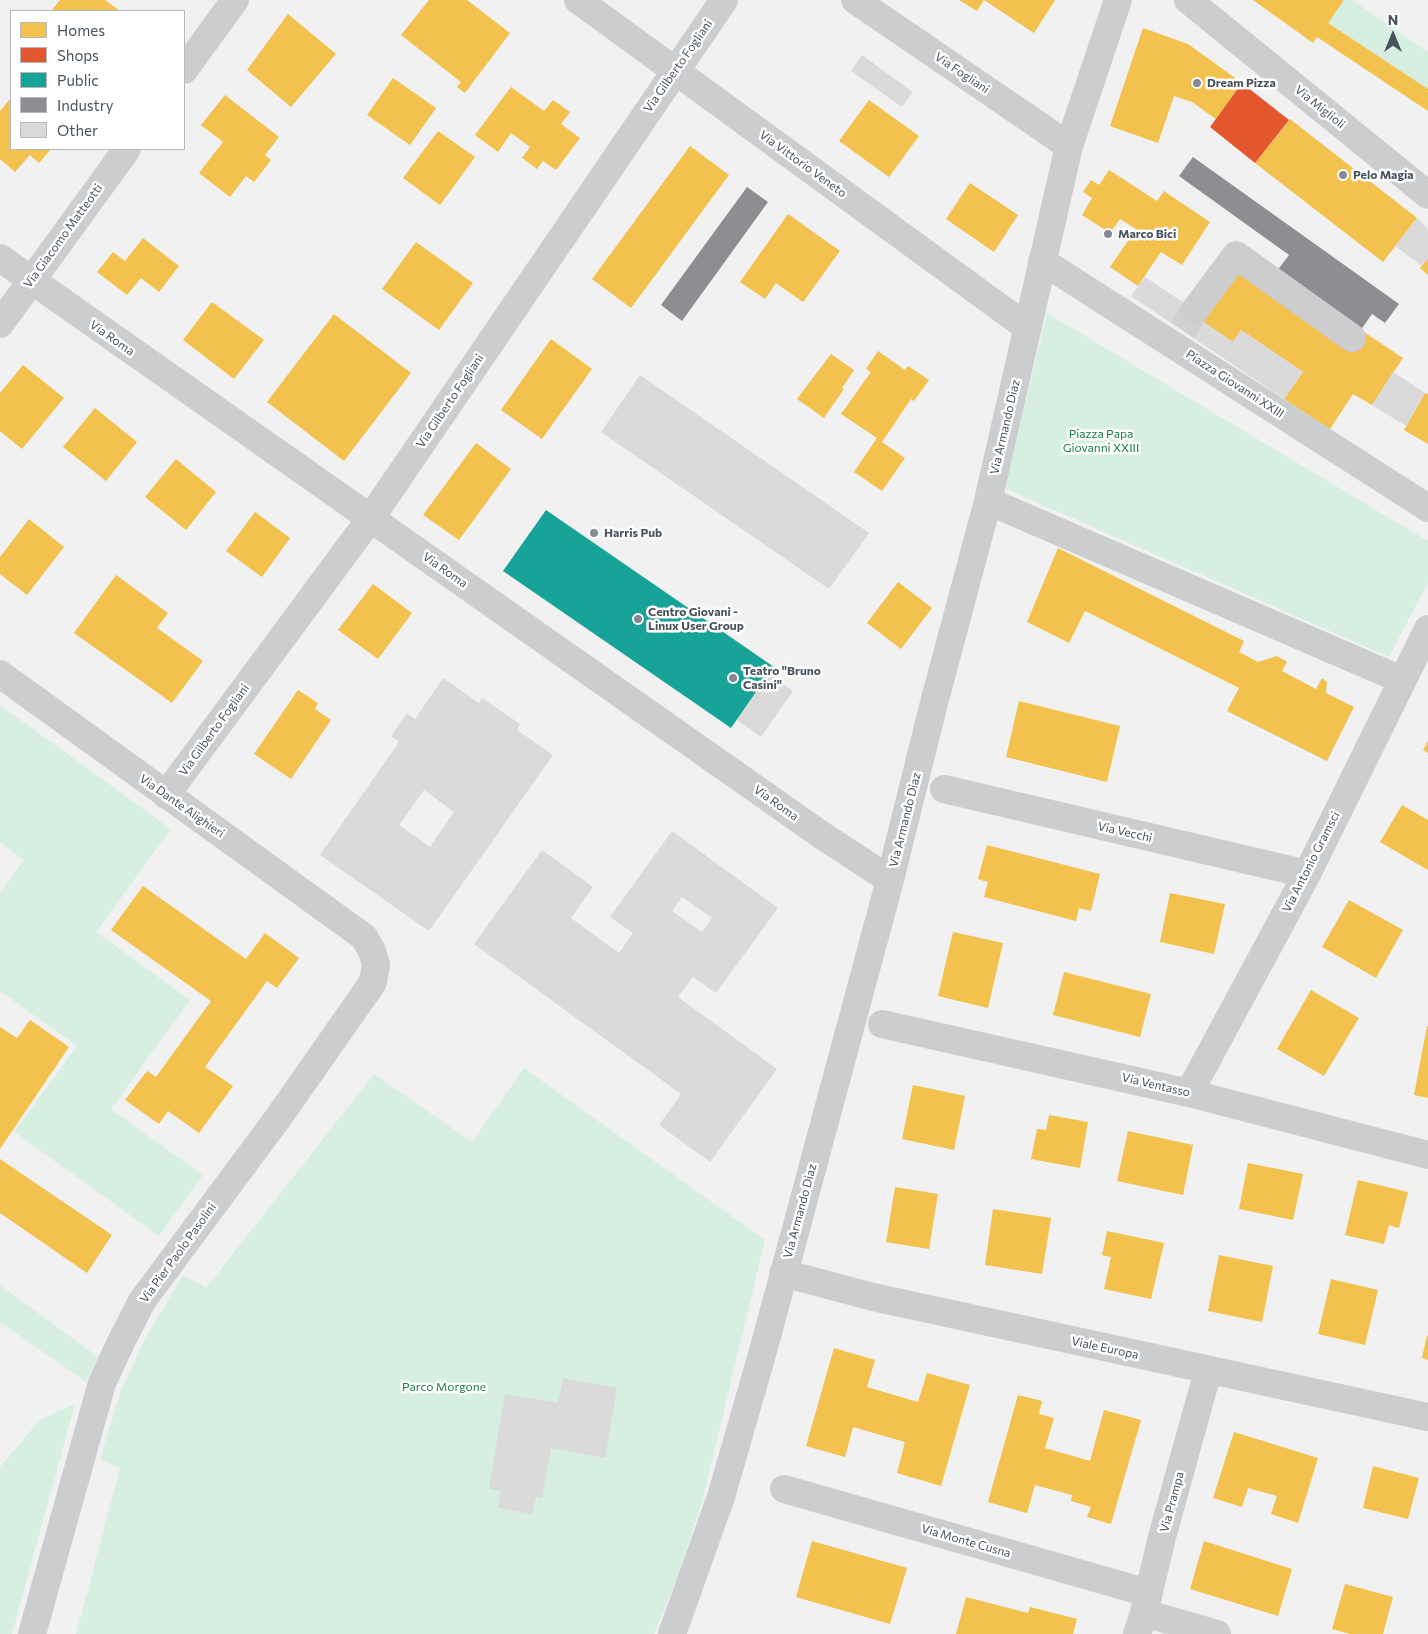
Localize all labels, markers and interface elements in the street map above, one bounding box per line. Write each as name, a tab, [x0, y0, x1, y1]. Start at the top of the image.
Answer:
legend	[10, 10, 185, 150]
north arrow	[1368, 10, 1418, 60]
text: N	[1388, 11, 1398, 28]
street label: Via Gilberto Fogliani	[641, 17, 715, 115]
text: Homes	[57, 21, 105, 39]
text: Shops	[57, 46, 99, 64]
street label: Via Fogliani	[932, 50, 992, 96]
text: Public	[57, 71, 99, 89]
place label: Dream Pizza	[1207, 76, 1276, 90]
marker: Dream Pizza	[1191, 77, 1203, 89]
street label: Via Miglioli	[1292, 82, 1348, 132]
text: Industry	[57, 96, 114, 114]
text: Other	[57, 121, 98, 139]
street label: Via Vittorio Veneto	[757, 128, 849, 200]
place label: Pelo Magia	[1353, 168, 1414, 182]
marker: Pelo Magia	[1337, 169, 1349, 181]
street label: Via Giacomo Matteotti	[20, 181, 106, 291]
place label: Marco Bici	[1118, 227, 1176, 241]
marker: Marco Bici	[1102, 228, 1114, 240]
street label: Via Roma	[87, 317, 137, 359]
street label: Piazza Giovanni XXIII	[1183, 347, 1287, 421]
street label: Via Gilberto Fogliani	[413, 351, 487, 451]
street label: Via Armando Diaz	[987, 378, 1023, 476]
park label: Piazza Papa Giovanni XXIII	[1063, 427, 1139, 455]
place label: Harris Pub	[604, 526, 662, 540]
marker: Harris Pub	[588, 527, 600, 539]
street label: Via Roma	[420, 549, 470, 591]
place label: Centro Giovani - Linux User Group	[648, 605, 744, 633]
marker: Centro Giovani - Linux User Group	[632, 613, 644, 625]
place label: Teatro "Bruno Casini"	[743, 664, 821, 692]
marker: Teatro "Bruno Casini"	[727, 672, 739, 684]
street label: Via Gilberto Fogliani	[176, 681, 252, 779]
street label: Via Dante Alighieri	[137, 771, 227, 841]
street label: Via Armando Diaz	[886, 771, 924, 869]
street label: Via Roma	[751, 782, 801, 824]
street label: Via Antonio Gramsci	[1279, 809, 1343, 915]
street label: Via Vecchi	[1096, 819, 1154, 845]
street label: Via Ventasso	[1120, 1070, 1192, 1100]
street label: Via Armando Diaz	[780, 1162, 820, 1260]
street label: Via Pier Paolo Pasolini	[137, 1200, 219, 1306]
street label: Viale Europa	[1070, 1334, 1140, 1362]
park label: Parco Morgone	[402, 1380, 486, 1394]
street label: Via Prampa	[1157, 1470, 1187, 1534]
street label: Via Monte Cusna	[920, 1521, 1012, 1561]

